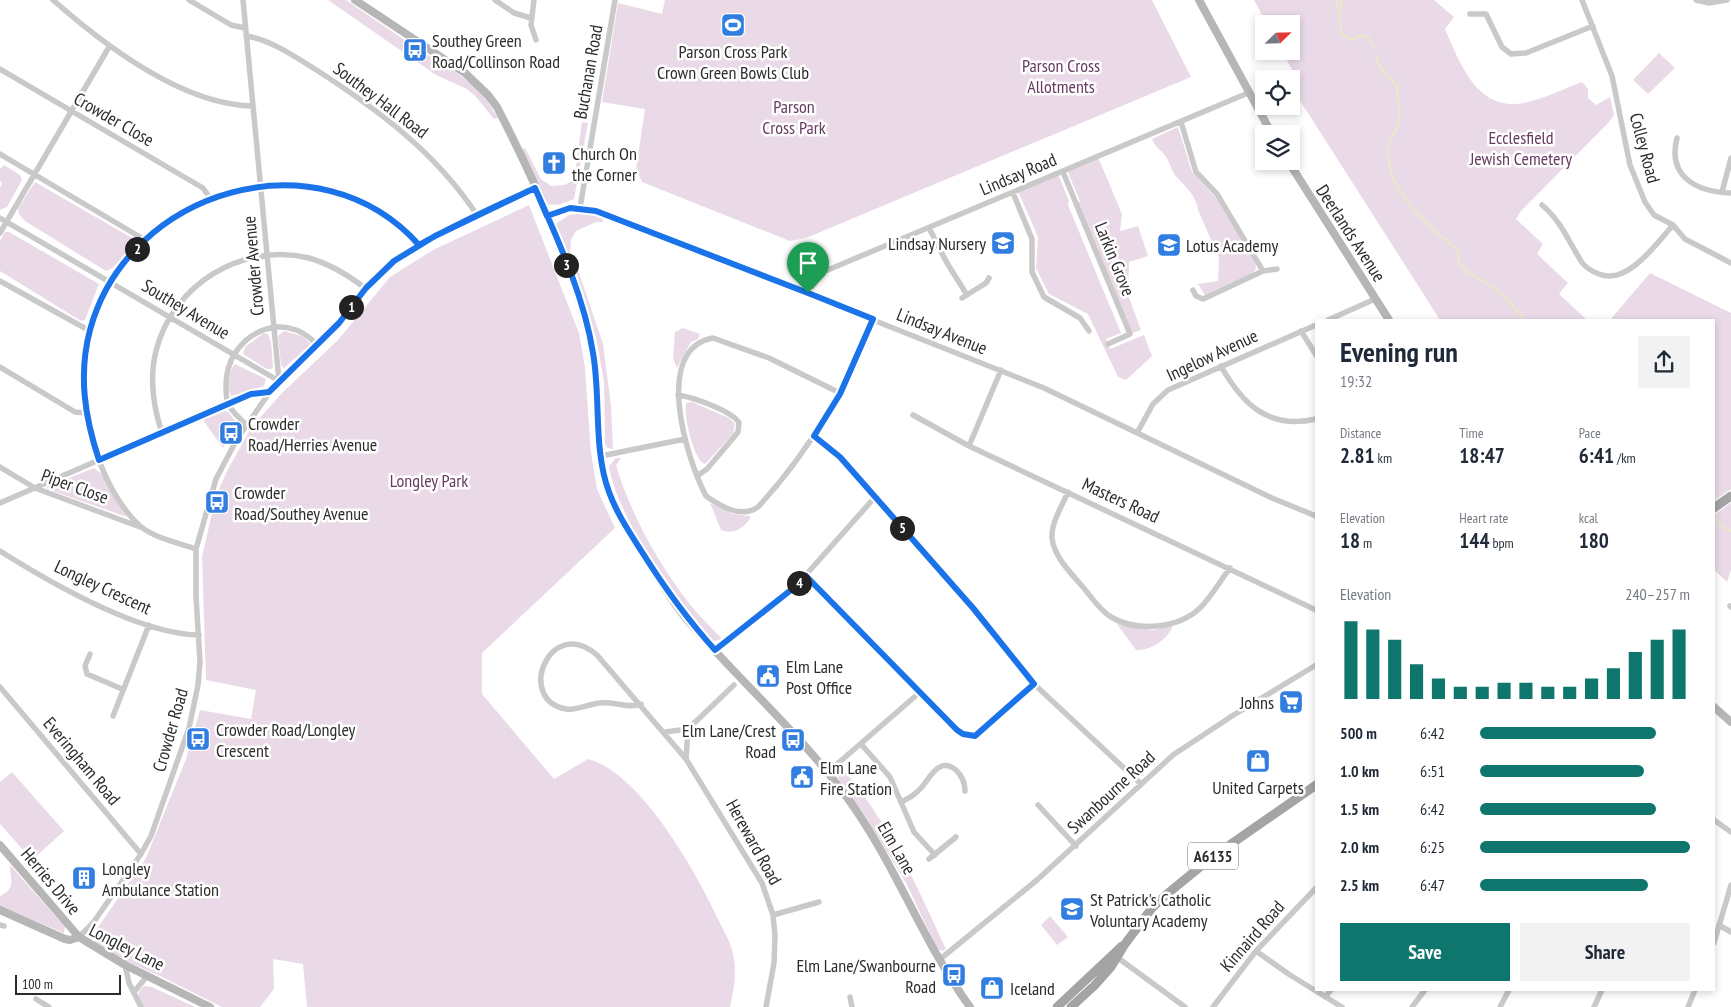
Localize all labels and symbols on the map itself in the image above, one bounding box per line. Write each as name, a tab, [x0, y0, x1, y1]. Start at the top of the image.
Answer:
sports icon: Parson Cross Park Crown Green Bowls Club	[720, 12, 746, 38]
north arrow	[1255, 15, 1300, 60]
street label: Buchanan Road	[568, 23, 608, 121]
place label: Southey Green Road/Collinson Road	[432, 29, 560, 73]
bus stop icon: Southey Green Road/Collinson Road	[402, 37, 428, 63]
place label: Parson Cross Park Crown Green Bowls Club	[657, 40, 809, 84]
park label: Parson Cross Allotments	[1022, 54, 1100, 98]
street label: Southey Hall Road	[329, 57, 433, 143]
street label: Crowder Close	[70, 87, 158, 151]
park label: Parson Cross Park	[762, 95, 826, 139]
street label: Colley Road	[1625, 110, 1665, 186]
park label: Ecclesfield Jewish Cemetery	[1469, 126, 1572, 170]
place label: Church On the Corner	[572, 142, 637, 186]
street label: Lindsay Road	[976, 148, 1060, 200]
church icon: Church On the Corner	[541, 150, 567, 176]
street label: Deerlands Avenue	[1311, 180, 1391, 286]
street label: Crowder Avenue	[237, 215, 269, 317]
street label: Larkin Grove	[1090, 219, 1140, 299]
school or university icon: Lindsay Nursery	[990, 230, 1016, 256]
place label: Lindsay Nursery	[888, 232, 986, 255]
school or university icon: Lotus Academy	[1156, 232, 1182, 258]
place label: Lotus Academy	[1186, 234, 1278, 257]
pin: 2	[124, 236, 150, 262]
pin	[787, 242, 829, 293]
pin: 3	[554, 252, 578, 278]
street label: Southey Avenue	[138, 274, 234, 344]
pin: 1	[338, 294, 364, 320]
street label: Lindsay Avenue	[893, 302, 991, 360]
street label: Ingelow Avenue	[1163, 324, 1261, 386]
place label: Crowder Road/Herries Avenue	[248, 412, 377, 456]
bus stop icon: Crowder Road/Herries Avenue	[218, 420, 244, 446]
street label: Piper Close	[38, 463, 112, 509]
park label: Longley Park	[390, 469, 468, 492]
street label: Masters Road	[1079, 472, 1163, 528]
place label: Crowder Road/Southey Avenue	[234, 481, 368, 525]
bus stop icon: Crowder Road/Southey Avenue	[204, 489, 230, 515]
pin: 5	[890, 516, 914, 540]
street label: Longley Crescent	[51, 555, 155, 619]
pin: 4	[786, 570, 812, 596]
place label: Elm Lane Post Office	[786, 655, 852, 699]
public building icon: Elm Lane Post Office	[755, 663, 781, 689]
street label: Crowder Road	[147, 686, 193, 774]
supermarket icon: Johns	[1278, 689, 1304, 715]
place label: Johns	[1239, 691, 1274, 714]
street label: Everingham Road	[38, 712, 126, 810]
place label: Crowder Road/Longley Crescent	[216, 718, 356, 762]
place label: Elm Lane/Crest Road	[682, 719, 776, 763]
bus stop icon: Crowder Road/Longley Crescent	[185, 726, 211, 752]
bus stop icon: Elm Lane/Crest Road	[780, 727, 806, 753]
street label: Swanbourne Road	[1062, 746, 1160, 838]
shop icon: United Carpets	[1245, 748, 1271, 774]
place label: Elm Lane Fire Station	[820, 756, 892, 800]
public building icon: Elm Lane Fire Station	[789, 764, 815, 790]
place label: United Carpets	[1212, 776, 1304, 799]
street label: Hereward Road	[721, 795, 787, 889]
street label: Elm Lane	[873, 817, 921, 879]
road number: A6135	[1188, 842, 1238, 869]
street label: Herries Drive	[16, 843, 86, 919]
place label: Longley Ambulance Station	[102, 857, 219, 901]
building icon: Longley Ambulance Station	[71, 865, 97, 891]
place label: St Patrick's Catholic Voluntary Academy	[1089, 888, 1212, 932]
school or university icon: St Patrick's Catholic Voluntary Academy	[1059, 896, 1085, 922]
street label: Kinnaird Road	[1215, 896, 1289, 976]
street label: Longley Lane	[86, 918, 168, 976]
place label: Elm Lane/Swanbourne Road	[796, 954, 936, 998]
bus stop icon: Elm Lane/Swanbourne Road	[941, 962, 967, 988]
scale bar	[15, 972, 121, 995]
shop icon: Iceland	[979, 975, 1005, 1001]
place label: Iceland	[1010, 977, 1055, 1000]

